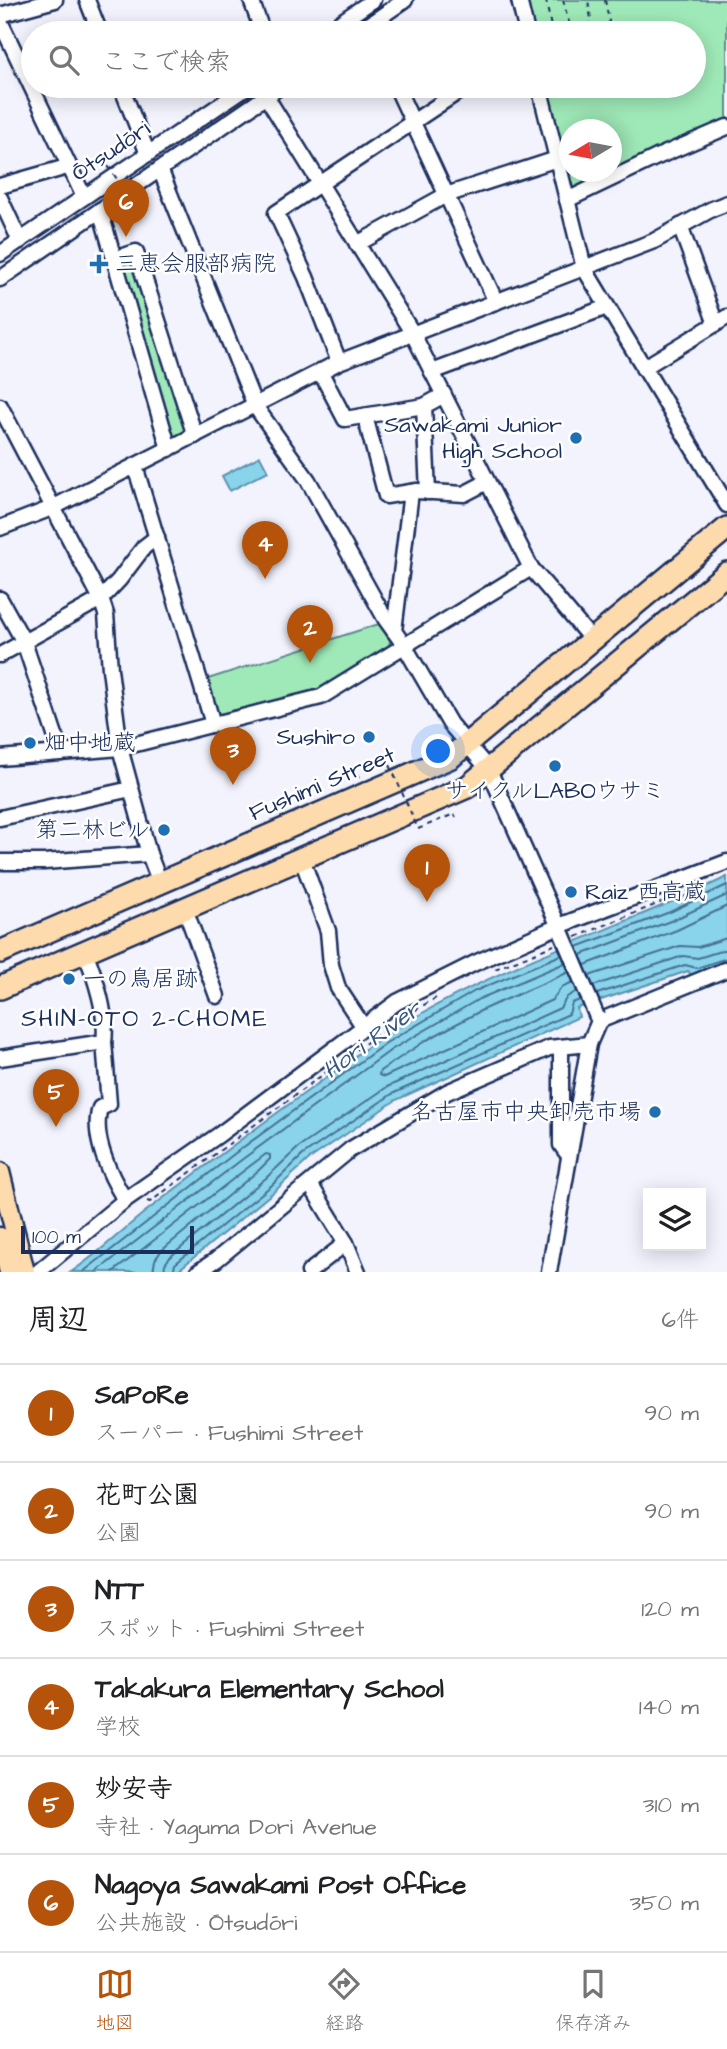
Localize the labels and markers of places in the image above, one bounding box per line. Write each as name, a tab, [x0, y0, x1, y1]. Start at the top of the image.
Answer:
pin: 6	[103, 179, 149, 237]
place label: 三恵会服部病院	[115, 248, 276, 280]
marker: 三恵会服部病院	[89, 254, 109, 274]
place label: Sawakami Junior High School	[384, 409, 562, 468]
marker: Sawakami Junior High School	[568, 430, 584, 446]
pin: 4	[242, 521, 288, 579]
pin: 2	[287, 605, 333, 663]
place label: Sushiro	[276, 721, 355, 753]
place label: 畑中地蔵	[44, 727, 136, 759]
pin: 3	[210, 727, 256, 785]
marker: Sushiro	[361, 729, 377, 745]
marker: 畑中地蔵	[22, 735, 38, 751]
marker: サイクルLABOウサミ	[547, 758, 563, 774]
place label: サイクルLABOウサミ	[445, 775, 665, 807]
place label: 第二林ビル	[35, 814, 150, 846]
marker: 第二林ビル	[156, 822, 172, 838]
pin: 1	[404, 844, 450, 902]
place label: Raiz 西高蔵	[585, 876, 706, 908]
marker: Raiz 西高蔵	[563, 884, 579, 900]
place label: 一の鳥居跡	[83, 963, 198, 995]
marker: 一の鳥居跡	[61, 971, 77, 987]
pin: 5	[33, 1069, 79, 1127]
place label: 名古屋市中央卸売市場	[411, 1096, 641, 1128]
marker: 名古屋市中央卸売市場	[647, 1104, 663, 1120]

